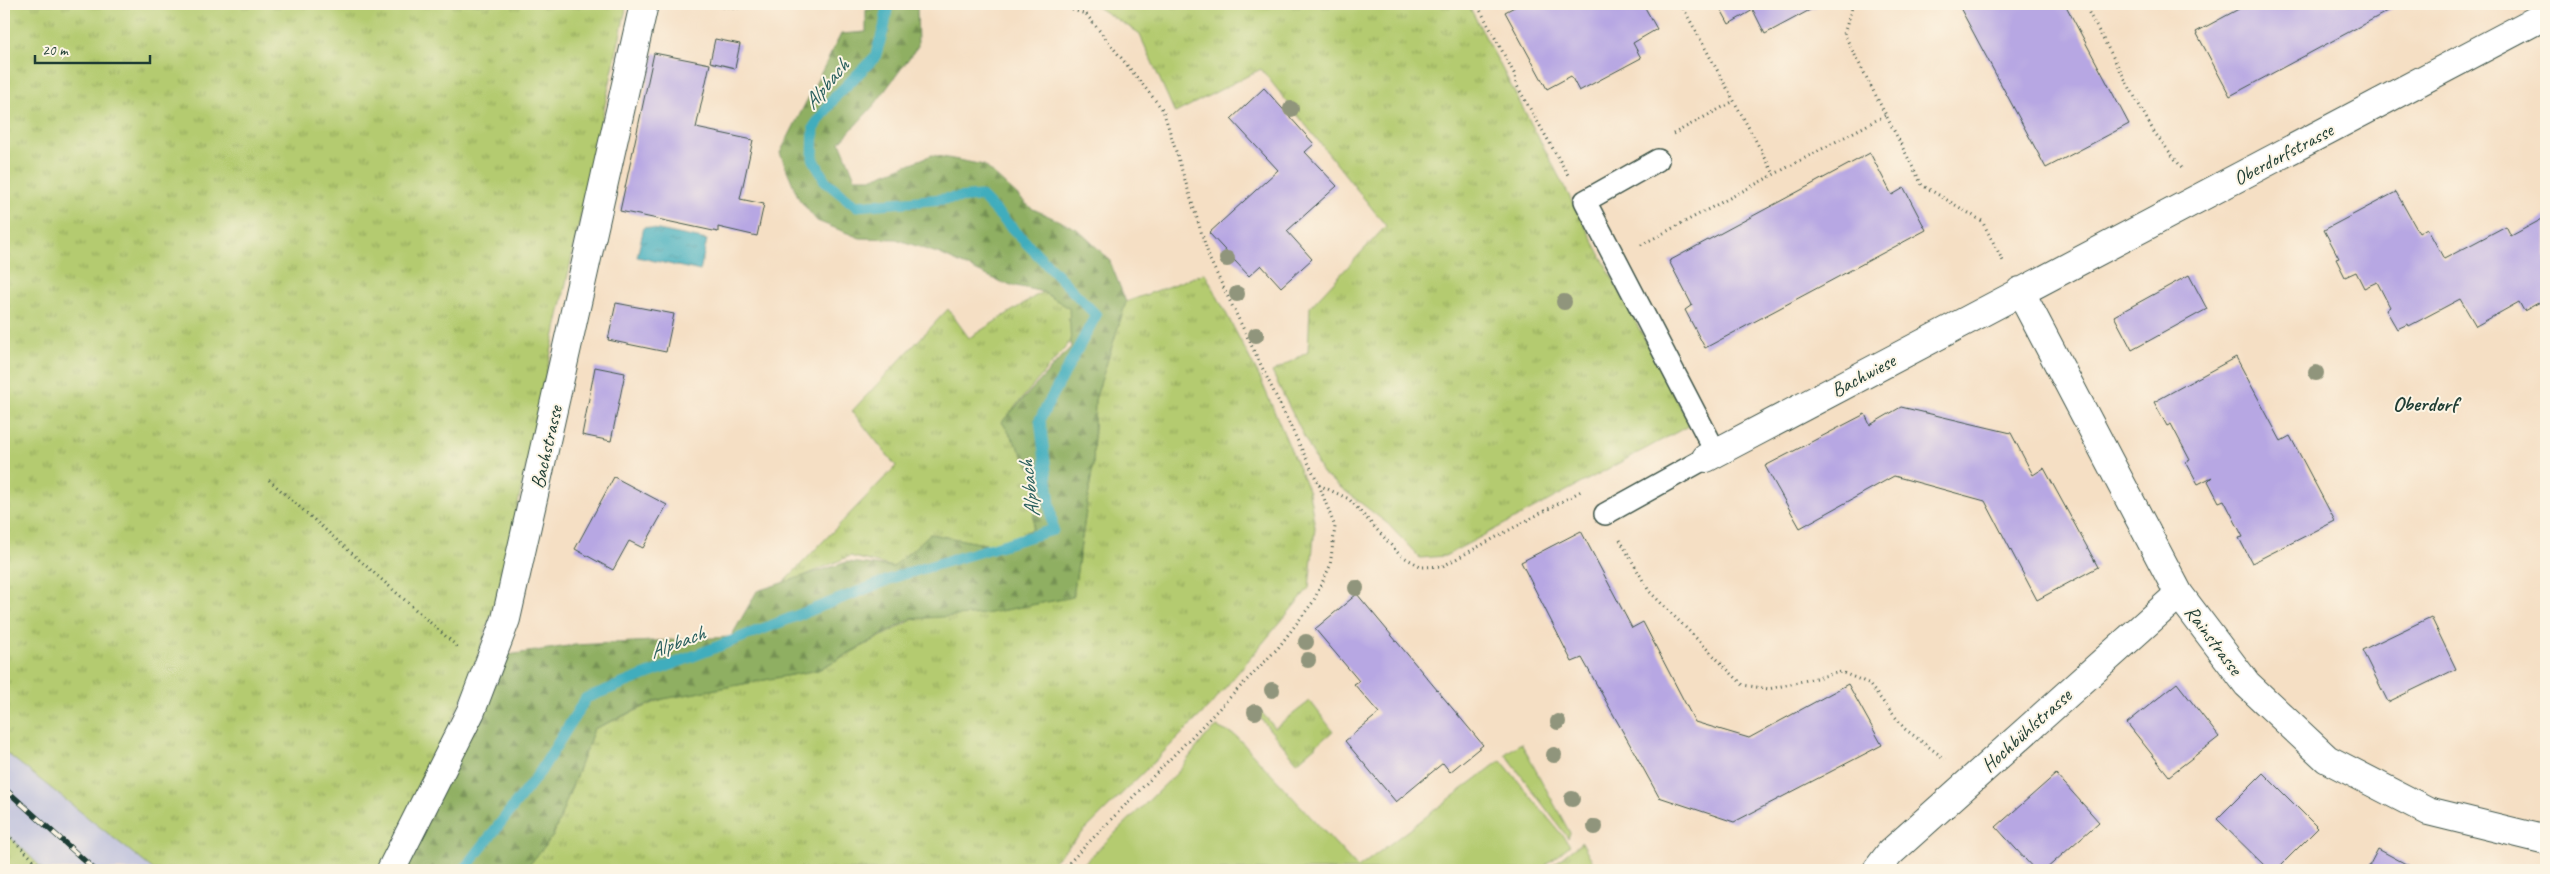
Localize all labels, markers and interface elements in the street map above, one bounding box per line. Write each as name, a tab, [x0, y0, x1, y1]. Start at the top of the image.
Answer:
scale bar	[35, 32, 150, 64]
text: 20 m	[42, 41, 69, 60]
water label: Alpbach	[798, 53, 855, 114]
street label: Oberdorfstrasse	[2229, 117, 2339, 191]
street label: Bachwiese	[1827, 347, 1901, 403]
district label: Oberdorf	[2393, 391, 2462, 417]
street label: Bachstrasse	[525, 402, 568, 491]
water label: Alpbach	[1012, 458, 1045, 519]
street label: Rainstrasse	[2179, 600, 2249, 681]
water label: Alpbach	[646, 619, 710, 664]
street label: Hochbühlstrasse	[1976, 682, 2078, 777]

